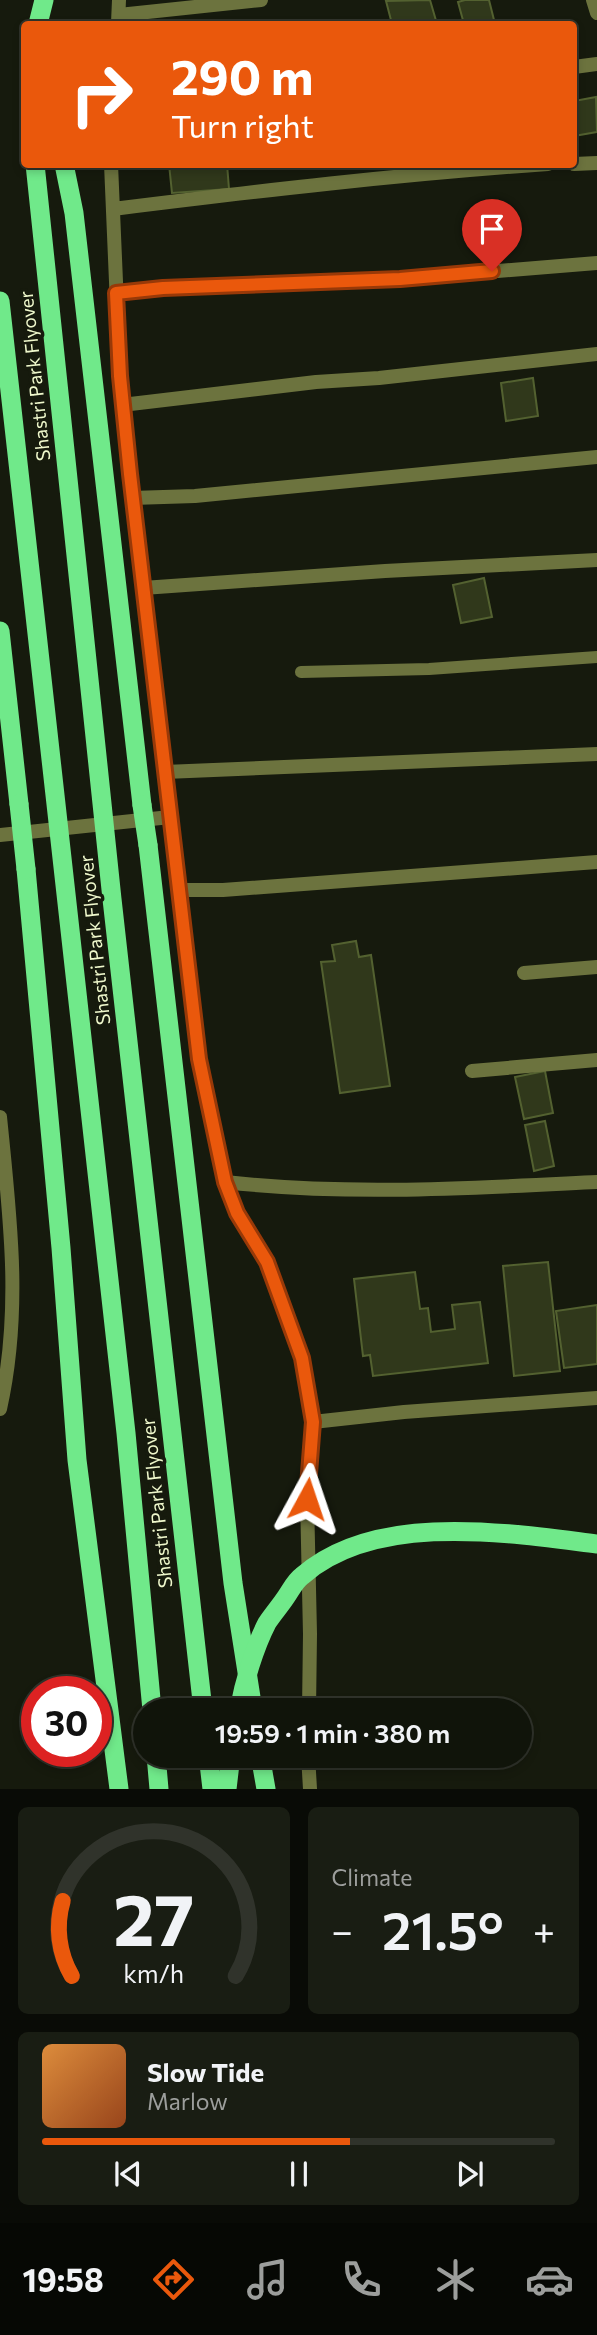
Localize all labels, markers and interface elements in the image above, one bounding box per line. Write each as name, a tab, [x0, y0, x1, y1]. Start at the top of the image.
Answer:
text: 290 m	[171, 45, 313, 105]
icon: right	[56, 49, 147, 140]
text: Turn right	[171, 105, 314, 145]
pin	[462, 199, 522, 271]
icon: arrive	[473, 210, 511, 248]
street label: Shastri Park Flyover	[14, 289, 54, 462]
street label: Shastri Park Flyover	[74, 853, 114, 1026]
street label: Shastri Park Flyover	[136, 1416, 176, 1589]
position arrow	[270, 1462, 344, 1536]
speed limit sign: 30	[21, 1676, 112, 1767]
text: 19:59 · 1 min · 380 m	[215, 1717, 450, 1748]
text: Climate	[332, 1863, 413, 1891]
text: 27	[113, 1873, 194, 1962]
text: 21.5°	[382, 1897, 504, 1961]
text: −	[332, 1906, 353, 1953]
text: +	[533, 1906, 555, 1953]
text: km/h	[123, 1958, 184, 1988]
text: Slow Tide	[147, 2056, 264, 2087]
text: Marlow	[147, 2087, 228, 2115]
icon: previous	[109, 2155, 147, 2193]
icon: pause	[280, 2155, 318, 2193]
icon: next	[451, 2155, 489, 2193]
icon: directions	[149, 2255, 198, 2304]
icon: music	[243, 2255, 292, 2304]
icon: phone	[337, 2255, 386, 2304]
icon: climate	[431, 2255, 480, 2304]
icon: car	[525, 2255, 574, 2304]
text: 19:58	[23, 2259, 104, 2299]

